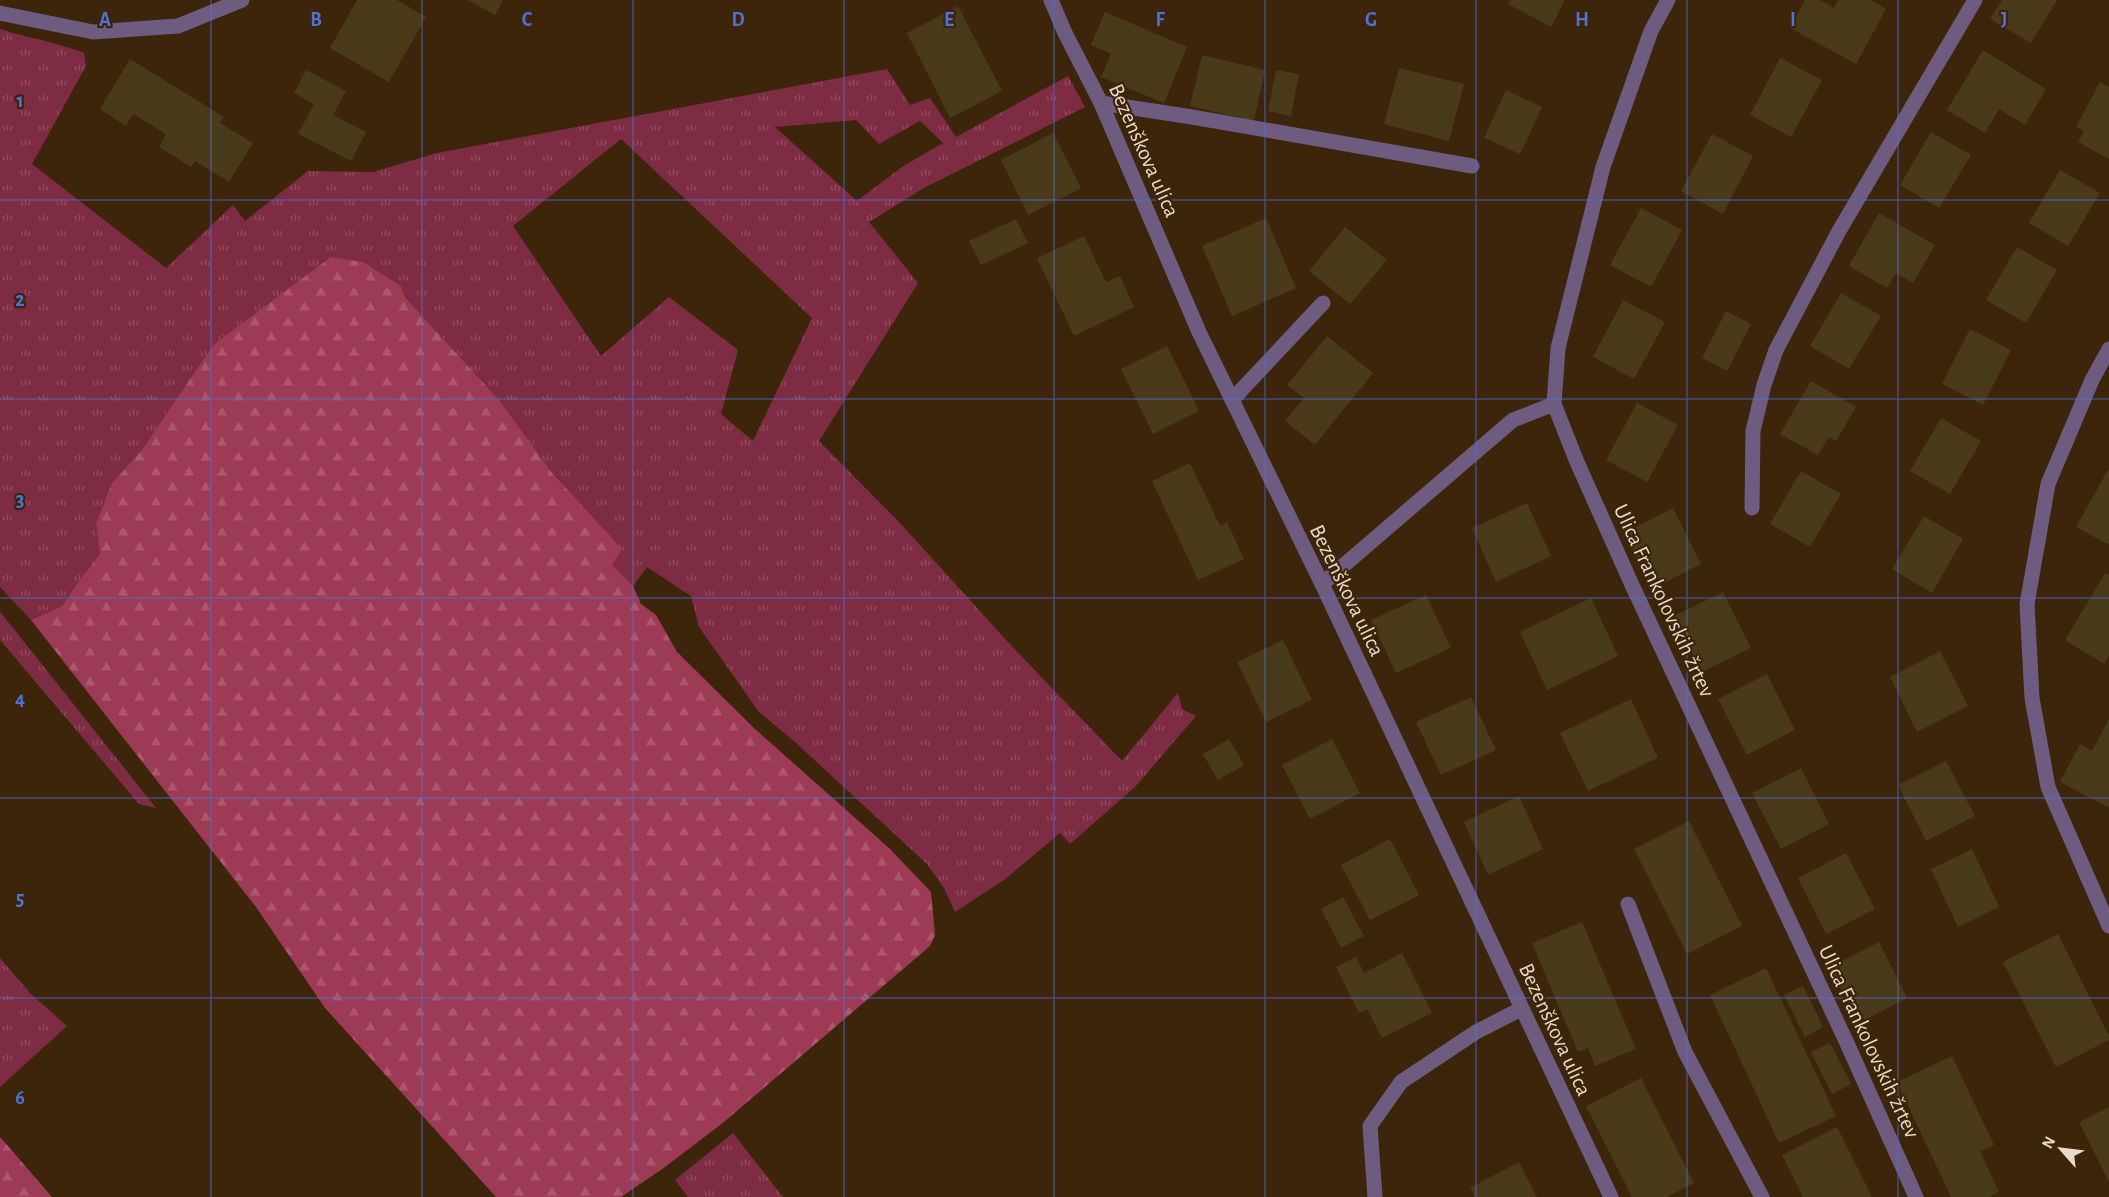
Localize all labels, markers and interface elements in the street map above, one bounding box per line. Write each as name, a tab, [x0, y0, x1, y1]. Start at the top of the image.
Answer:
text: A	[99, 10, 111, 30]
text: B	[310, 10, 322, 30]
text: C	[522, 10, 533, 30]
text: D	[731, 10, 745, 30]
text: E	[944, 10, 954, 30]
text: F	[1155, 10, 1165, 30]
text: G	[1365, 10, 1377, 30]
text: H	[1575, 10, 1589, 30]
text: I	[1790, 10, 1796, 30]
text: J	[2001, 10, 2007, 30]
street label: Bezenškova ulica	[1105, 80, 1183, 220]
text: 1	[16, 91, 24, 111]
text: 2	[15, 290, 25, 310]
text: 3	[16, 490, 24, 510]
street label: Ulica Frankolovskih žrtev	[1610, 501, 1719, 701]
street label: Bezenškova ulica	[1306, 521, 1388, 660]
text: 4	[15, 689, 25, 709]
text: 5	[16, 889, 24, 909]
street label: Ulica Frankolovskih žrtev	[1815, 942, 1924, 1142]
street label: Bezenškova ulica	[1515, 960, 1595, 1099]
text: 6	[15, 1088, 25, 1108]
north arrow	[2031, 1119, 2091, 1179]
text: N	[2039, 1134, 2058, 1151]

